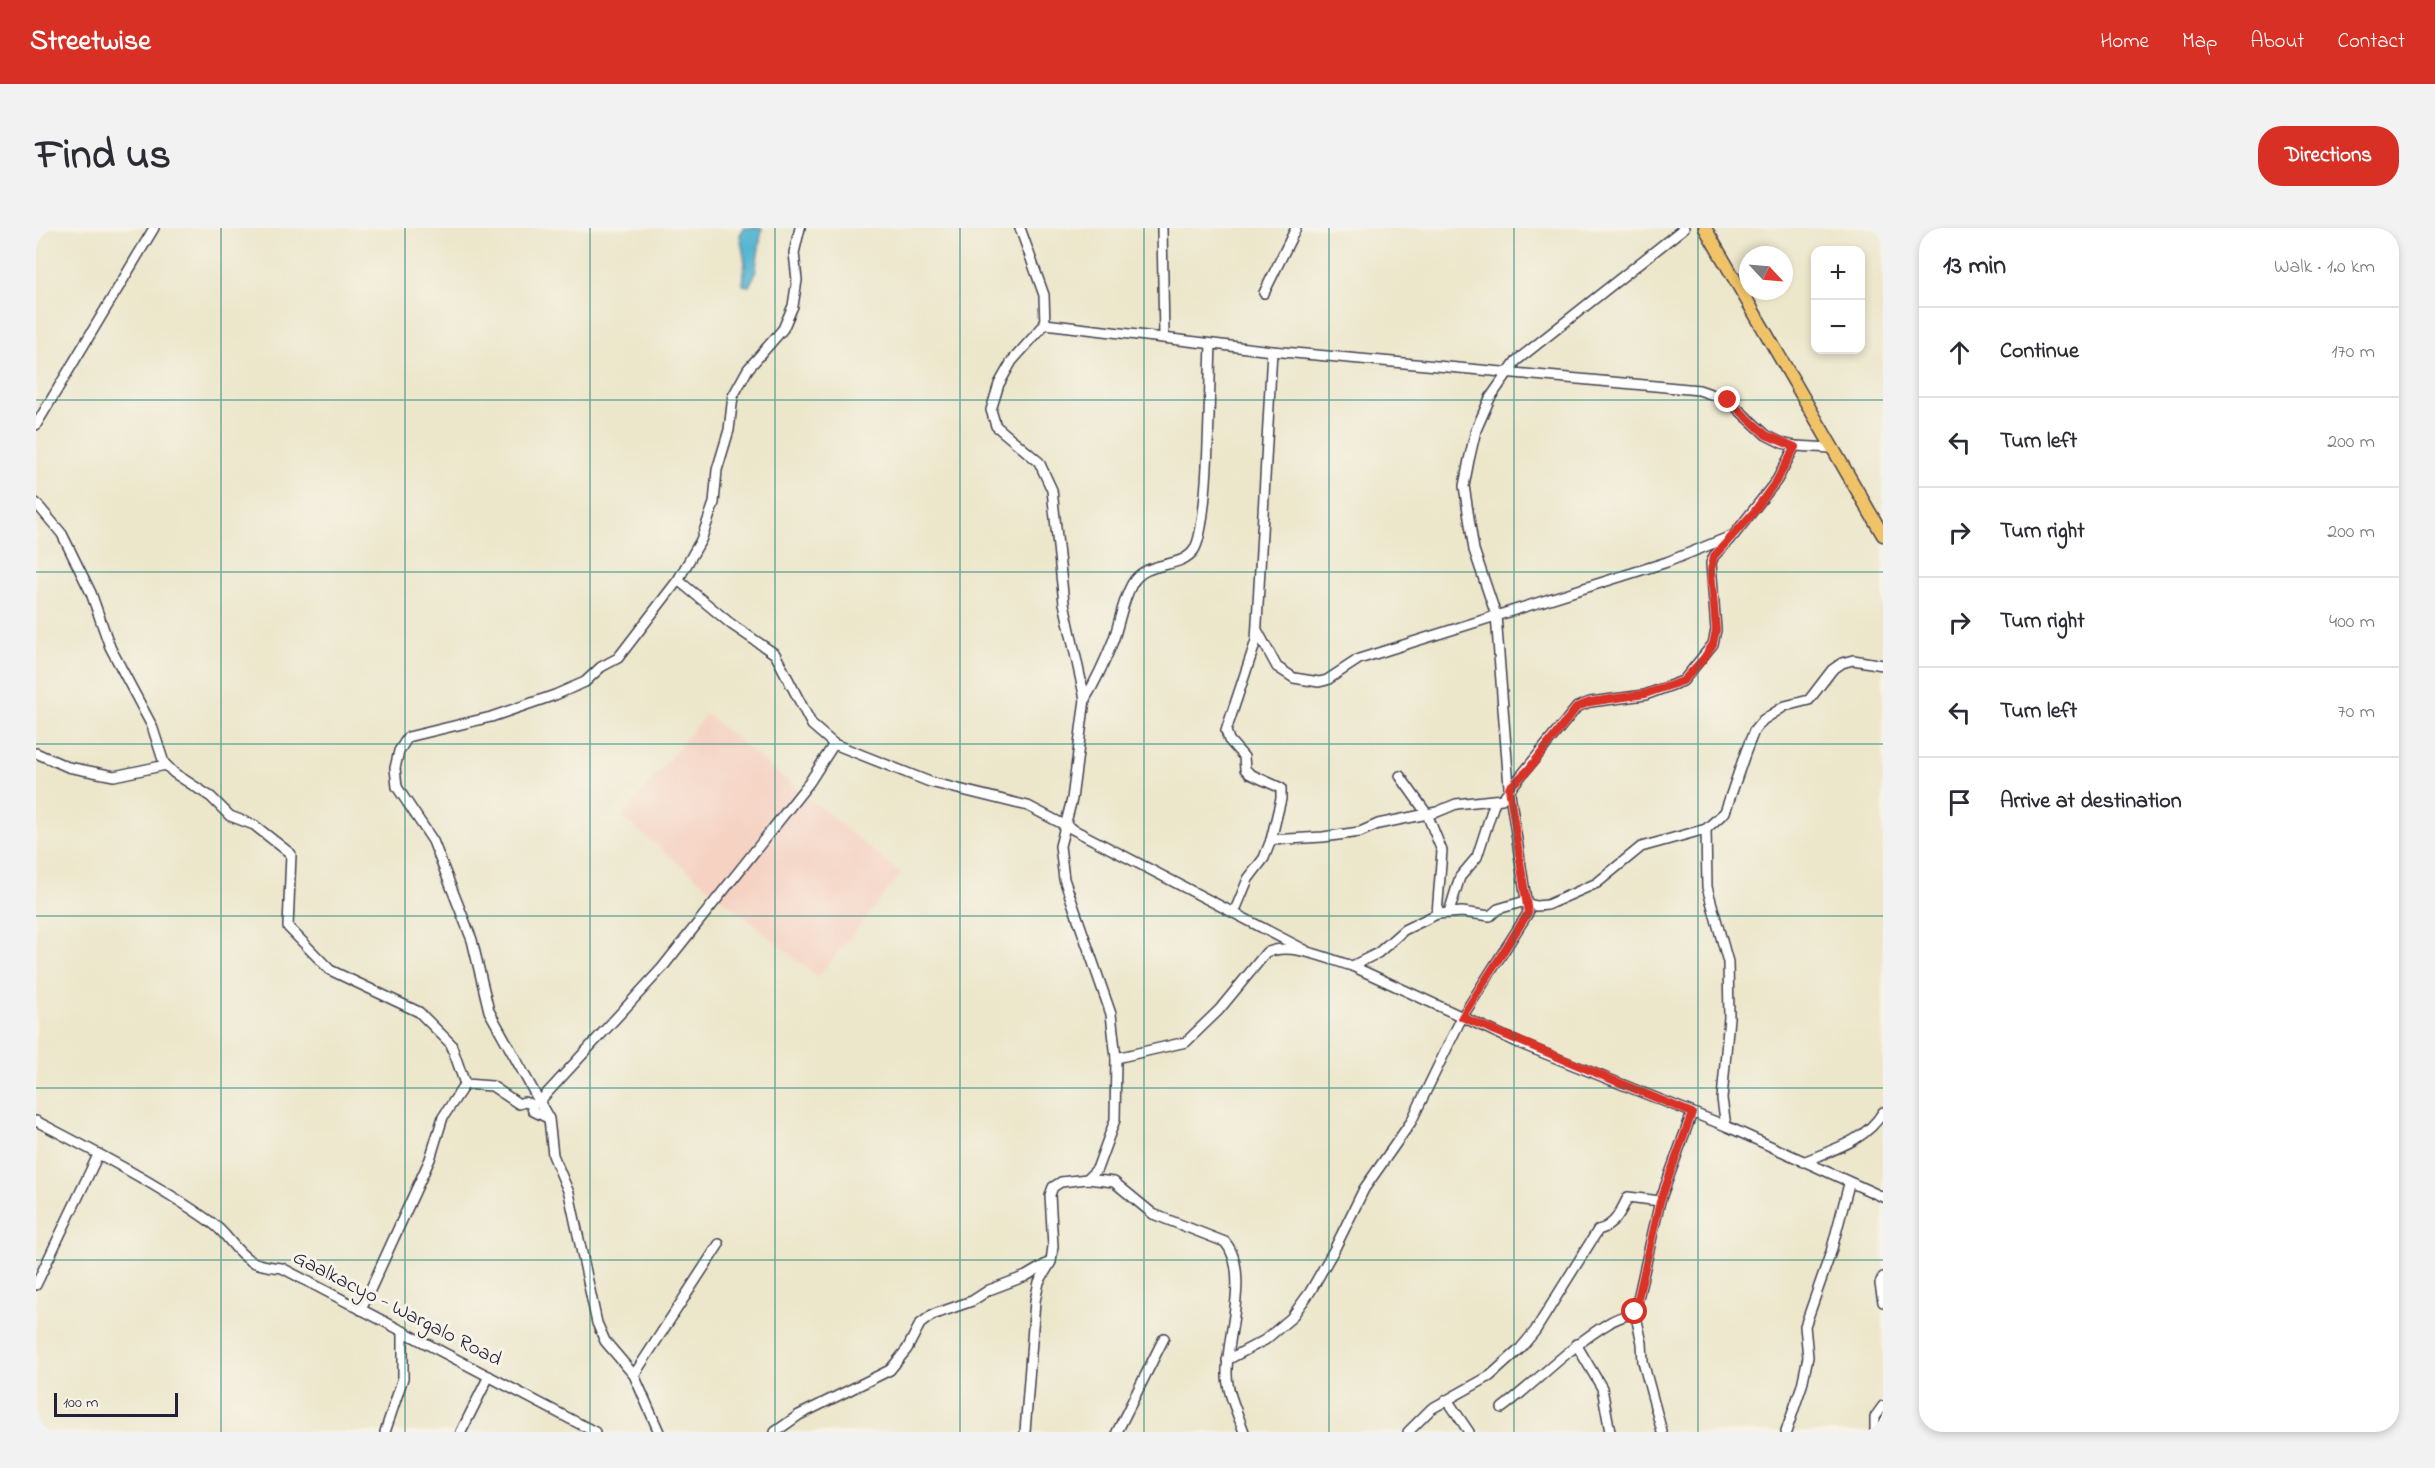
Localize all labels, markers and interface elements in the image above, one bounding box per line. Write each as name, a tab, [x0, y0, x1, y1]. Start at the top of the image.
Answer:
text: Streetwise	[30, 22, 151, 63]
text: Home	[2100, 27, 2149, 57]
text: Map	[2182, 27, 2217, 57]
text: About	[2250, 27, 2304, 57]
text: Contact	[2337, 27, 2405, 57]
text: Find us	[36, 126, 171, 187]
button: Directions	[2258, 126, 2399, 186]
north arrow	[1739, 246, 1793, 300]
map controls	[1811, 246, 1865, 354]
button: +	[1811, 246, 1865, 300]
text: 13 min	[1943, 248, 2006, 286]
text: Walk · 1.0 km	[2274, 253, 2375, 282]
button: −	[1811, 300, 1865, 354]
icon: ahead	[1943, 336, 1976, 369]
text: Continue	[2000, 336, 2079, 368]
text: 170 m	[2331, 338, 2375, 367]
route end	[1714, 386, 1740, 412]
icon: left	[1943, 426, 1976, 459]
text: Turn left	[2000, 426, 2077, 458]
text: 200 m	[2327, 428, 2375, 457]
icon: right	[1943, 516, 1976, 549]
text: Turn right	[2000, 516, 2085, 548]
text: 200 m	[2327, 518, 2375, 547]
icon: right	[1943, 606, 1976, 639]
text: Turn right	[2000, 606, 2085, 638]
text: 400 m	[2329, 608, 2375, 637]
icon: left	[1943, 696, 1976, 729]
text: Turn left	[2000, 696, 2077, 728]
text: 70 m	[2338, 698, 2375, 727]
icon: arrive	[1943, 786, 1976, 819]
text: Arrive at destination	[2000, 786, 2182, 818]
street label: Gaalkacyo - Wargalo Road	[286, 1243, 507, 1377]
route start	[1621, 1298, 1647, 1324]
scale bar	[54, 1390, 178, 1418]
text: 100 m	[63, 1391, 98, 1415]

